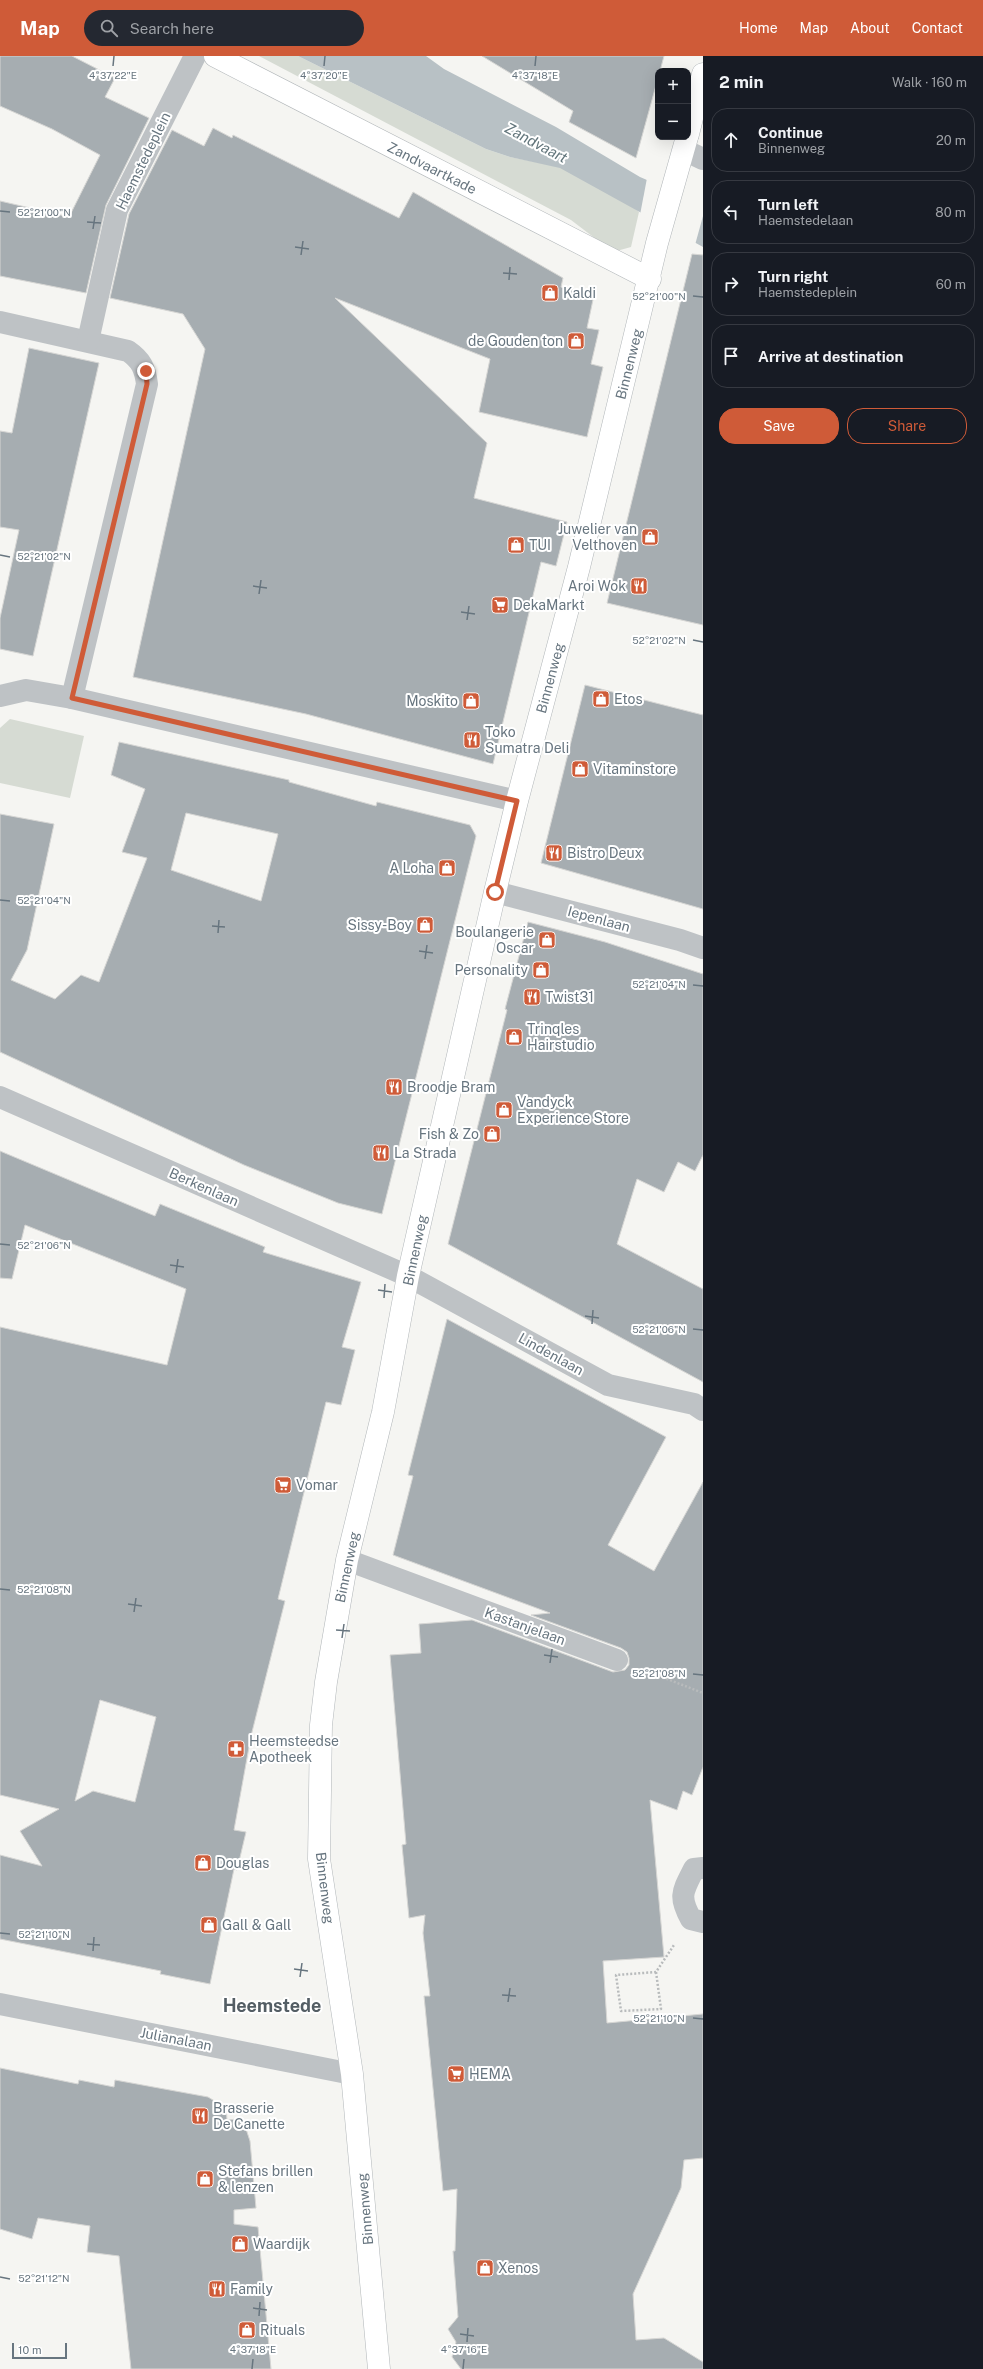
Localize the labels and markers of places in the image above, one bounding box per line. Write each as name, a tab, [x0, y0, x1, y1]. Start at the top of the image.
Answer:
shop icon: Kaldi	[540, 283, 560, 303]
place label: Kaldi	[563, 285, 596, 301]
shop icon: de Gouden ton	[566, 331, 586, 351]
place label: de Gouden ton	[468, 333, 563, 349]
place label: Juwelier van Velthoven	[558, 521, 637, 553]
shop icon: Juwelier van Velthoven	[640, 527, 660, 547]
shop icon: TUI	[506, 535, 526, 555]
place label: TUI	[529, 537, 551, 553]
restaurant icon: Aroi Wok	[629, 576, 649, 596]
place label: Aroi Wok	[568, 578, 626, 594]
supermarket icon: DekaMarkt	[490, 595, 510, 615]
place label: DekaMarkt	[513, 597, 585, 613]
shop icon: Etos	[591, 689, 611, 709]
shop icon: Moskito	[461, 691, 481, 711]
place label: Etos	[614, 691, 643, 707]
place label: Moskito	[406, 693, 458, 709]
place label: Toko Sumatra Deli	[485, 724, 569, 756]
restaurant icon: Toko Sumatra Deli	[462, 730, 482, 750]
shop icon: Vitaminstore	[570, 759, 590, 779]
place label: Vitaminstore	[593, 761, 676, 777]
restaurant icon: Bistro Deux	[544, 843, 564, 863]
place label: Bistro Deux	[567, 845, 643, 861]
shop icon: A Loha	[437, 858, 457, 878]
place label: A Loha	[389, 860, 434, 876]
shop icon: Sissy-Boy	[415, 915, 435, 935]
place label: Sissy-Boy	[348, 917, 413, 933]
place label: Boulangerie Oscar	[455, 924, 534, 956]
shop icon: Boulangerie Oscar	[537, 930, 557, 950]
shop icon: Personality	[531, 960, 551, 980]
place label: Personality	[454, 962, 528, 978]
restaurant icon: Twist31	[522, 987, 542, 1007]
place label: Twist31	[545, 989, 594, 1005]
place label: Trinqles Hairstudio	[527, 1021, 595, 1053]
shop icon: Trinqles Hairstudio	[504, 1027, 524, 1047]
restaurant icon: Broodje Bram	[384, 1077, 404, 1097]
place label: Broodje Bram	[407, 1079, 495, 1095]
place label: Vandyck Experience Store	[517, 1094, 629, 1126]
shop icon: Vandyck Experience Store	[494, 1100, 514, 1120]
shop icon: Fish & Zo	[482, 1124, 502, 1144]
place label: Fish & Zo	[419, 1126, 479, 1142]
restaurant icon: La Strada	[371, 1143, 391, 1163]
place label: La Strada	[394, 1145, 457, 1161]
supermarket icon: Vomar	[273, 1475, 293, 1495]
place label: Vomar	[296, 1477, 338, 1493]
place label: Heemsteedse Apotheek	[249, 1733, 339, 1765]
pharmacy icon: Heemsteedse Apotheek	[226, 1739, 246, 1759]
shop icon: Douglas	[193, 1853, 213, 1873]
place label: Douglas	[216, 1855, 269, 1871]
shop icon: Gall & Gall	[199, 1915, 219, 1935]
place label: Gall & Gall	[222, 1917, 291, 1933]
supermarket icon: HEMA	[446, 2064, 466, 2084]
place label: HEMA	[469, 2066, 511, 2082]
place label: Brasserie De Canette	[213, 2100, 285, 2132]
restaurant icon: Brasserie De Canette	[190, 2106, 210, 2126]
place label: Stefans brillen & lenzen	[218, 2163, 313, 2195]
shop icon: Stefans brillen & lenzen	[195, 2169, 215, 2189]
shop icon: Waardijk	[230, 2234, 250, 2254]
place label: Waardijk	[253, 2236, 310, 2252]
shop icon: Xenos	[475, 2258, 495, 2278]
place label: Xenos	[498, 2260, 538, 2276]
restaurant icon: Family	[207, 2279, 227, 2299]
place label: Family	[230, 2281, 274, 2297]
shop icon: Rituals	[237, 2320, 257, 2340]
place label: Rituals	[260, 2322, 305, 2338]

